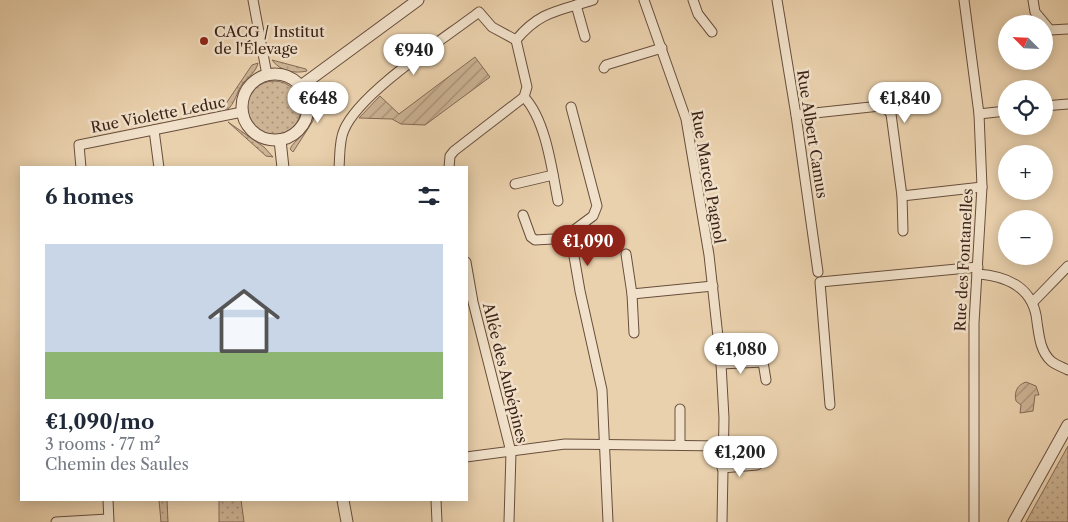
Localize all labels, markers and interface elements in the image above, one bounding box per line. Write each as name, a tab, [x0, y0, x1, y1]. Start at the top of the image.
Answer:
north arrow	[998, 15, 1052, 70]
map controls	[998, 15, 1053, 265]
place label: CACG / Institut de l'Élevage	[214, 22, 325, 58]
pin: €940	[384, 34, 444, 76]
marker: CACG / Institut de l'Élevage	[198, 35, 210, 47]
text: €940	[394, 40, 434, 60]
street label: Rue Albert Camus	[793, 68, 832, 200]
button: locate	[998, 80, 1053, 135]
pin: €648	[288, 82, 348, 124]
pin: €1,840	[864, 82, 946, 124]
text: €648	[298, 88, 338, 108]
text: €1,840	[879, 88, 931, 108]
street label: Rue Violette Leduc	[89, 92, 227, 137]
street label: Rue Marcel Pagnol	[687, 109, 730, 246]
button: +	[998, 145, 1053, 200]
icon: filters	[415, 182, 443, 210]
text: 6 homes	[45, 184, 134, 209]
street label: Rue des Fontanelles	[950, 188, 977, 332]
button: −	[998, 210, 1053, 265]
pin: €1,090	[547, 224, 629, 267]
text: €1,090	[562, 231, 614, 251]
icon: home	[199, 276, 289, 366]
street label: Allée des Aubépines	[479, 300, 532, 445]
pin: €1,080	[700, 332, 782, 375]
text: €1,080	[715, 339, 767, 359]
text: €1,090/mo	[45, 409, 154, 434]
text: 3 rooms · 77 m²	[45, 434, 161, 454]
pin: €1,200	[699, 436, 781, 478]
text: €1,200	[714, 442, 766, 462]
text: Chemin des Saules	[45, 454, 189, 474]

